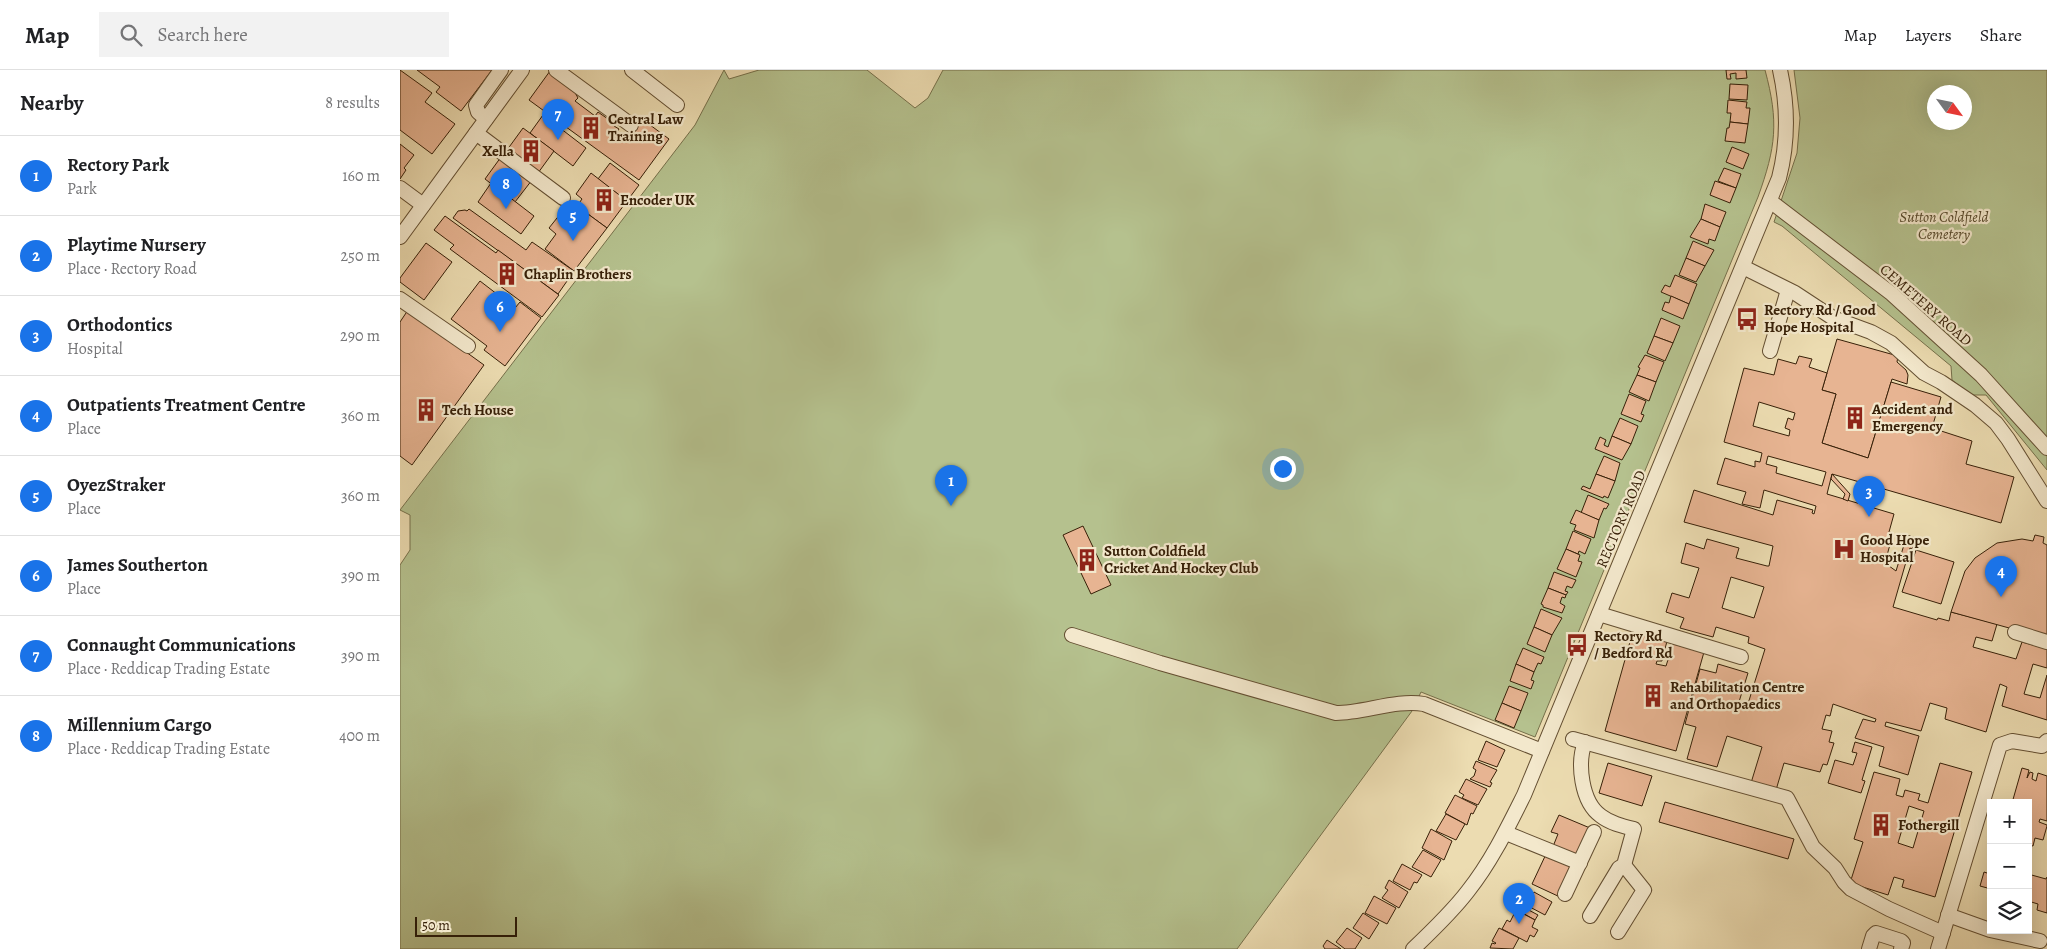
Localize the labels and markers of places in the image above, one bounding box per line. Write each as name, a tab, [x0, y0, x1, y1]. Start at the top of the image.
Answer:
pin: 7	[542, 99, 574, 140]
place label: Central Law Training	[608, 109, 684, 146]
building icon: Central Law Training	[578, 115, 604, 141]
building icon: Xella	[518, 138, 544, 164]
place label: Xella	[482, 141, 515, 161]
pin: 8	[490, 168, 522, 209]
building icon: Encoder UK	[591, 187, 617, 213]
place label: Encoder UK	[620, 190, 695, 210]
pin: 5	[557, 200, 589, 241]
building icon: Chaplin Brothers	[494, 261, 520, 287]
place label: Chaplin Brothers	[524, 264, 632, 284]
pin: 6	[484, 291, 516, 332]
place label: Rectory Rd / Good Hope Hospital	[1764, 300, 1877, 337]
bus stop icon: Rectory Rd / Good Hope Hospital	[1734, 306, 1760, 332]
building icon: Tech House	[413, 397, 439, 423]
place label: Accident and Emergency	[1871, 399, 1954, 436]
place label: Tech House	[442, 400, 514, 420]
building icon: Accident and Emergency	[1842, 405, 1868, 431]
pin: 1	[935, 465, 967, 506]
pin: 3	[1853, 476, 1885, 517]
place label: Good Hope Hospital	[1860, 530, 1929, 567]
hospital icon: Good Hope Hospital	[1831, 536, 1857, 562]
place label: Sutton Coldfield Cricket And Hockey Club	[1104, 541, 1259, 578]
building icon: Sutton Coldfield Cricket And Hockey Club	[1074, 547, 1100, 573]
pin: 4	[1985, 556, 2017, 597]
place label: Rectory Rd / Bedford Rd	[1594, 626, 1673, 663]
bus stop icon: Rectory Rd / Bedford Rd	[1564, 632, 1590, 658]
place label: Rehabilitation Centre and Orthopaedics	[1670, 677, 1805, 714]
building icon: Rehabilitation Centre and Orthopaedics	[1640, 683, 1666, 709]
building icon: Fothergill	[1868, 812, 1894, 838]
place label: Fothergill	[1898, 815, 1959, 835]
pin: 2	[1503, 883, 1535, 924]

